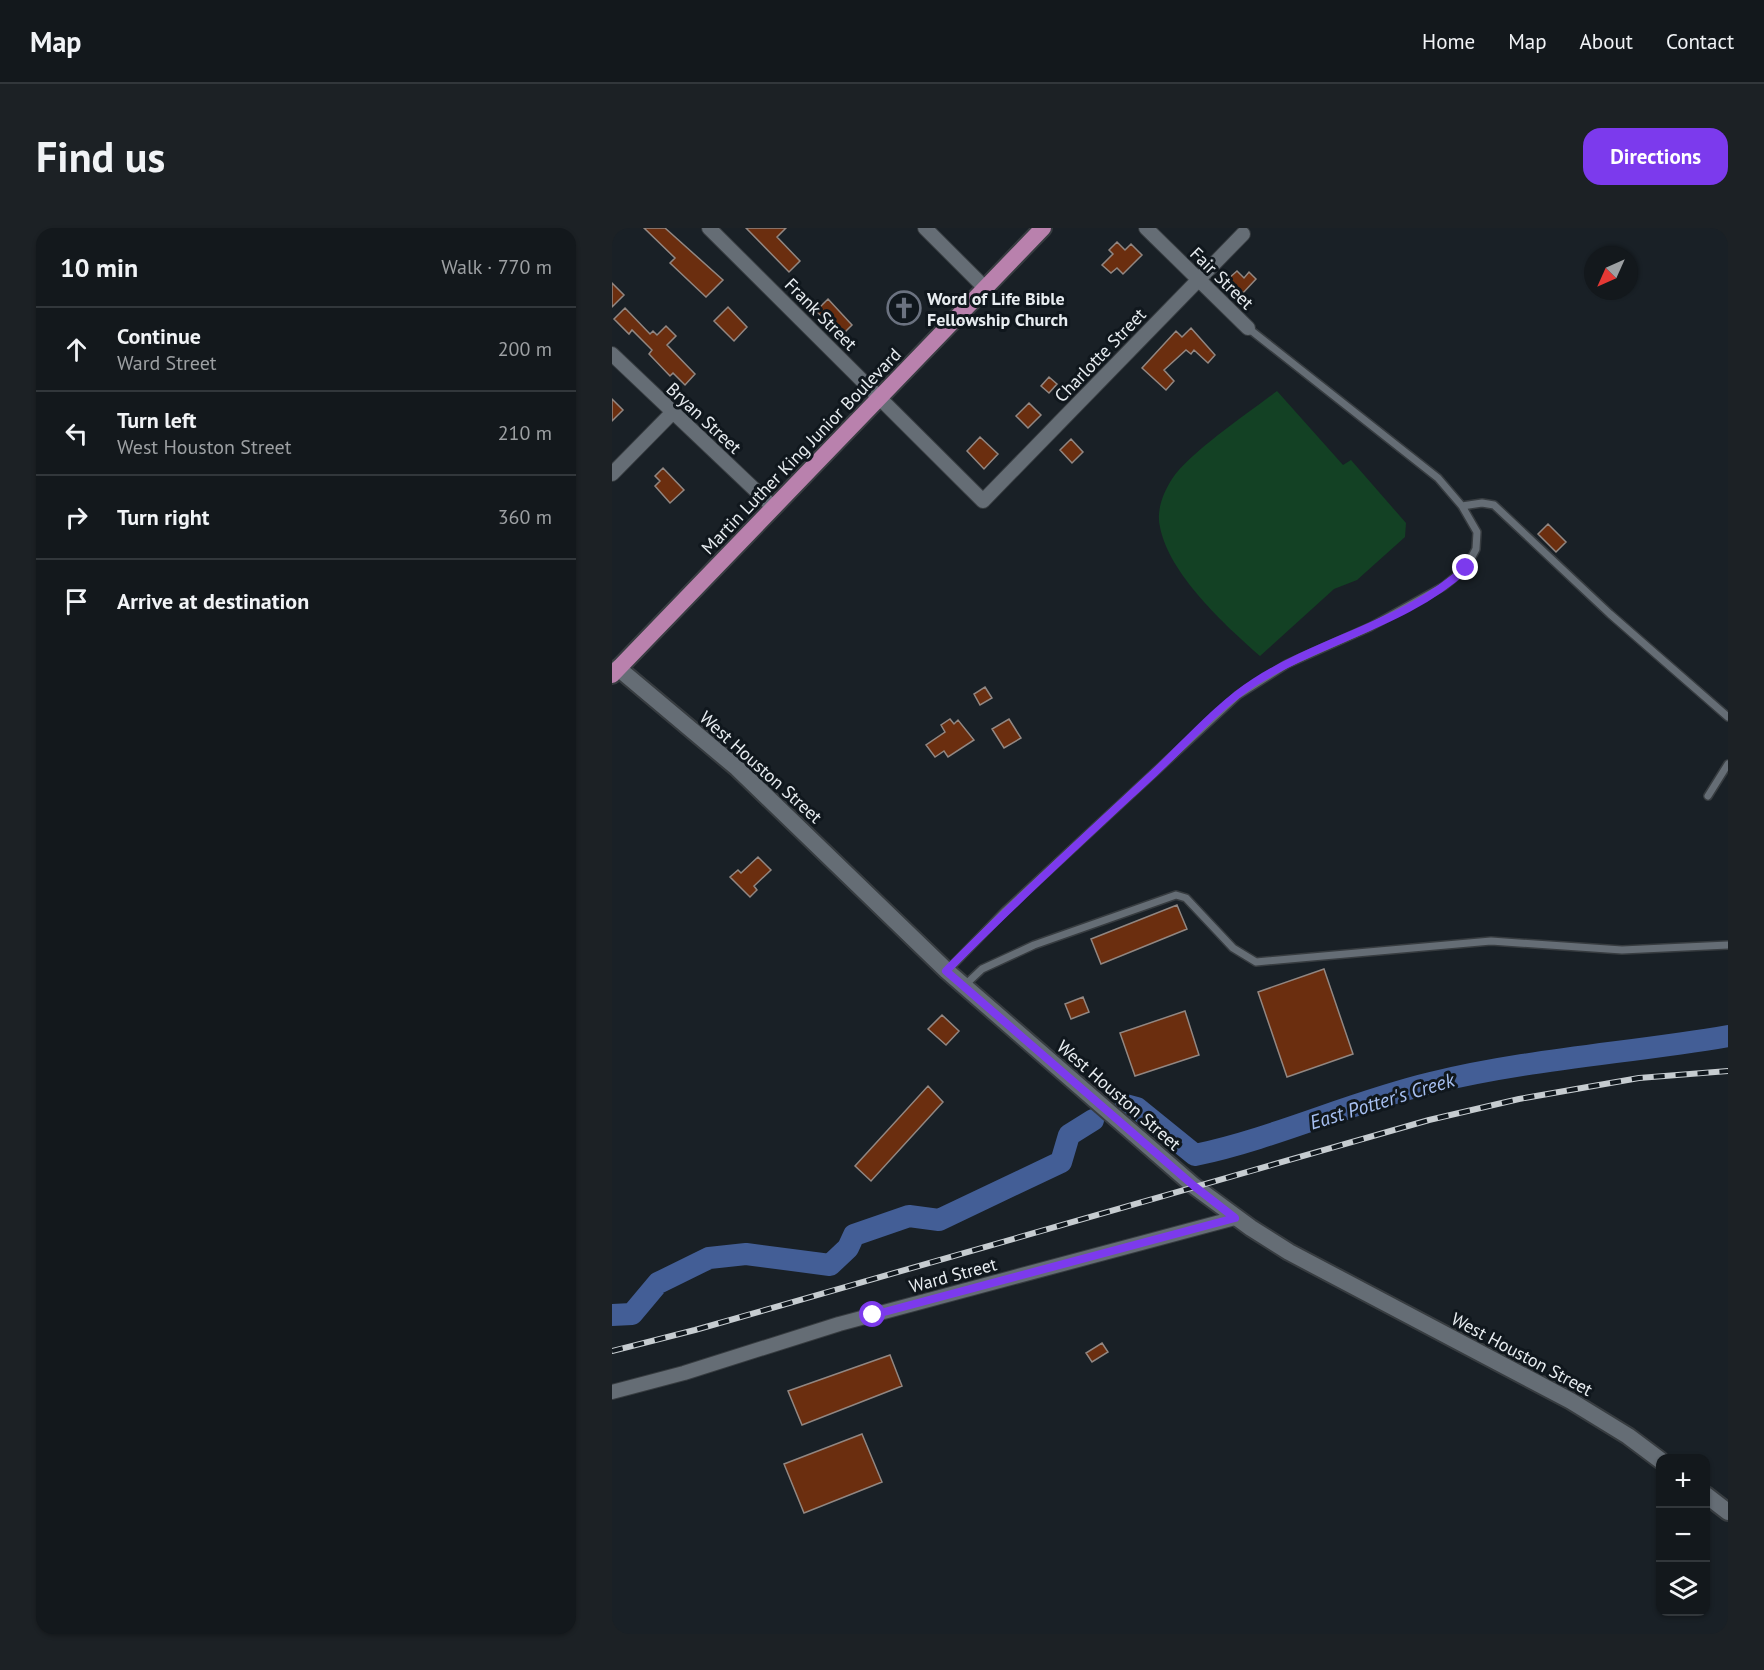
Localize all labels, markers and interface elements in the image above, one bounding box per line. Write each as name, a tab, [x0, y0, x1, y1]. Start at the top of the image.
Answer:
text: Map	[30, 23, 81, 60]
text: Home	[1422, 28, 1475, 55]
text: Map	[1508, 28, 1547, 55]
text: About	[1580, 28, 1633, 55]
text: Contact	[1666, 28, 1734, 55]
button: Directions	[1583, 128, 1728, 185]
text: Find us	[36, 129, 165, 184]
street label: Fair Street	[1185, 242, 1259, 314]
north arrow	[1584, 246, 1638, 300]
text: 10 min	[60, 251, 138, 284]
text: Walk · 770 m	[441, 254, 552, 280]
street label: Frank Street	[780, 273, 862, 355]
place label: Word of Life Bible Fellowship Church	[927, 287, 1068, 331]
church icon: Word of Life Bible Fellowship Church	[886, 290, 922, 326]
street label: Charlotte Street	[1049, 303, 1151, 407]
text: Continue	[117, 322, 201, 350]
icon: ahead	[60, 333, 93, 366]
text: 200 m	[498, 336, 552, 362]
street label: Martin Luther King Junior Boulevard	[696, 343, 906, 559]
text: Ward Street	[117, 350, 217, 376]
street label: Bryan Street	[662, 377, 746, 459]
text: Turn left	[117, 406, 197, 434]
icon: left	[60, 417, 93, 450]
text: 210 m	[498, 420, 552, 446]
text: West Houston Street	[117, 434, 291, 460]
icon: right	[60, 501, 93, 534]
text: Turn right	[117, 503, 209, 531]
text: 360 m	[498, 504, 552, 530]
route end	[1452, 554, 1478, 580]
icon: arrive	[60, 585, 93, 618]
text: Arrive at destination	[117, 587, 309, 615]
street label: West Houston Street	[695, 706, 827, 828]
street label: West Houston Street	[1052, 1035, 1186, 1155]
water label: East Potter's Creek	[1306, 1066, 1459, 1135]
street label: Ward Street	[907, 1252, 999, 1298]
route start	[859, 1301, 885, 1327]
street label: West Houston Street	[1447, 1307, 1597, 1401]
map controls	[1656, 1454, 1710, 1616]
button: +	[1656, 1454, 1710, 1508]
button: −	[1656, 1508, 1710, 1562]
button: layers	[1656, 1562, 1710, 1616]

